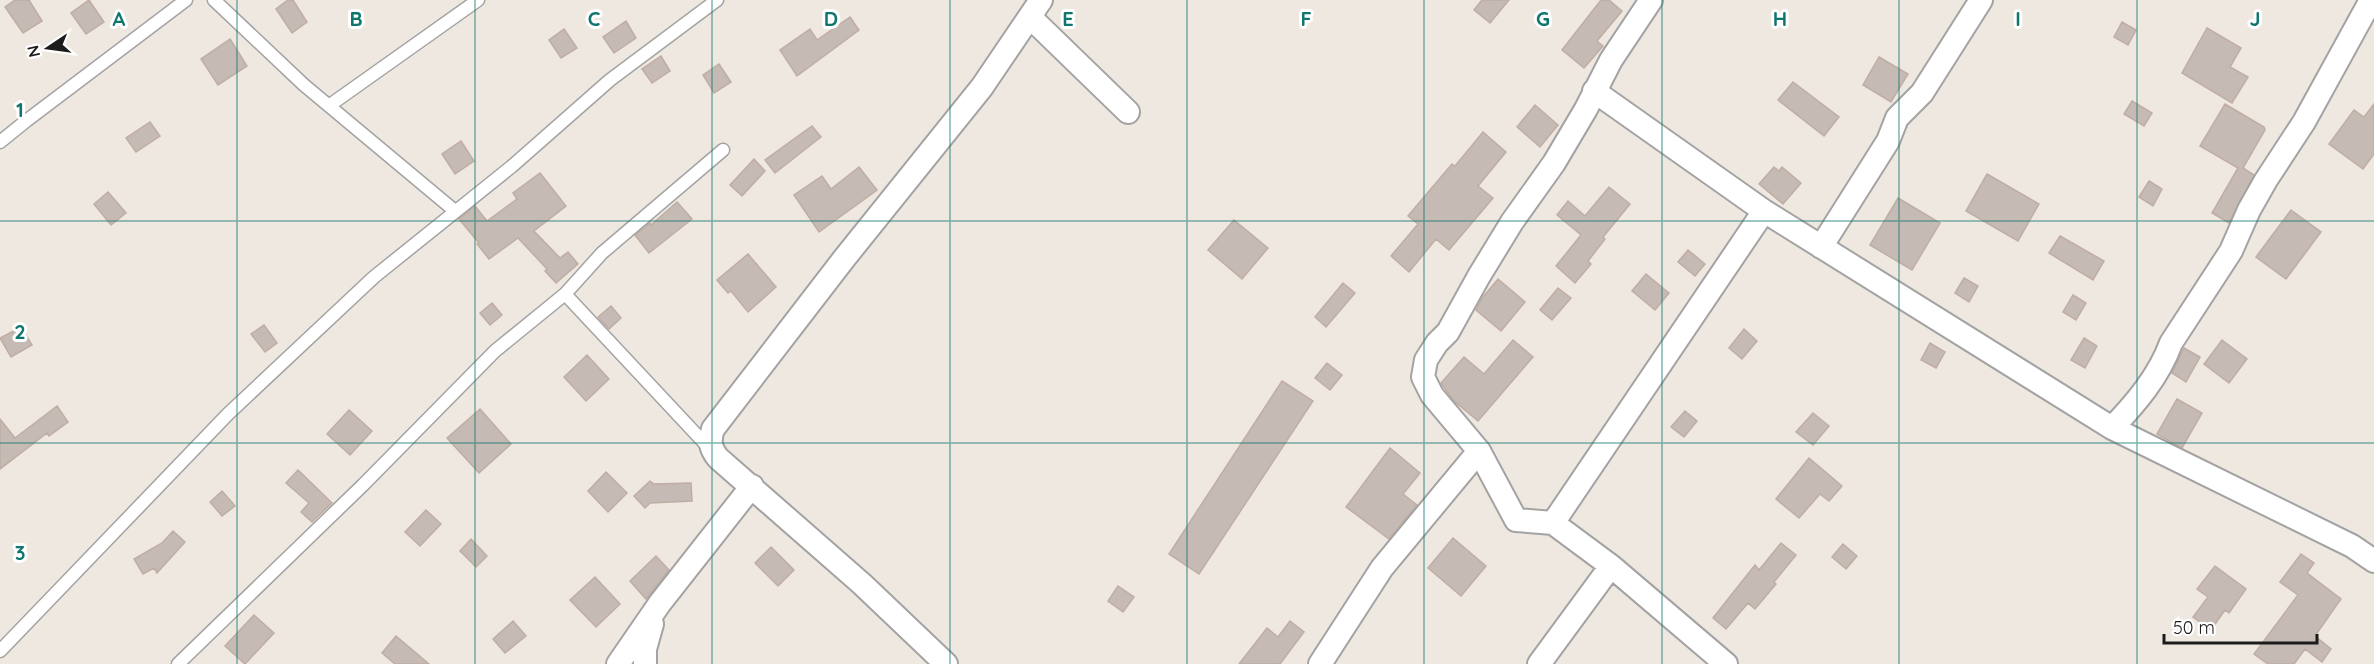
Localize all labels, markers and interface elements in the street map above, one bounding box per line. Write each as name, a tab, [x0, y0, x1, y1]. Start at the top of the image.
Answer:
text: A	[113, 6, 126, 31]
text: B	[349, 6, 363, 31]
text: C	[588, 6, 601, 31]
text: D	[824, 6, 838, 31]
text: E	[1062, 6, 1074, 31]
text: F	[1300, 6, 1312, 31]
text: G	[1536, 6, 1550, 31]
text: H	[1773, 6, 1787, 31]
text: I	[2015, 6, 2021, 31]
text: J	[2249, 6, 2261, 31]
north arrow	[18, 18, 78, 78]
text: N	[22, 43, 44, 59]
text: 1	[16, 97, 24, 122]
text: 2	[14, 319, 26, 344]
text: 3	[15, 540, 25, 565]
scale bar	[2164, 607, 2317, 645]
text: 50 m	[2173, 616, 2215, 639]

